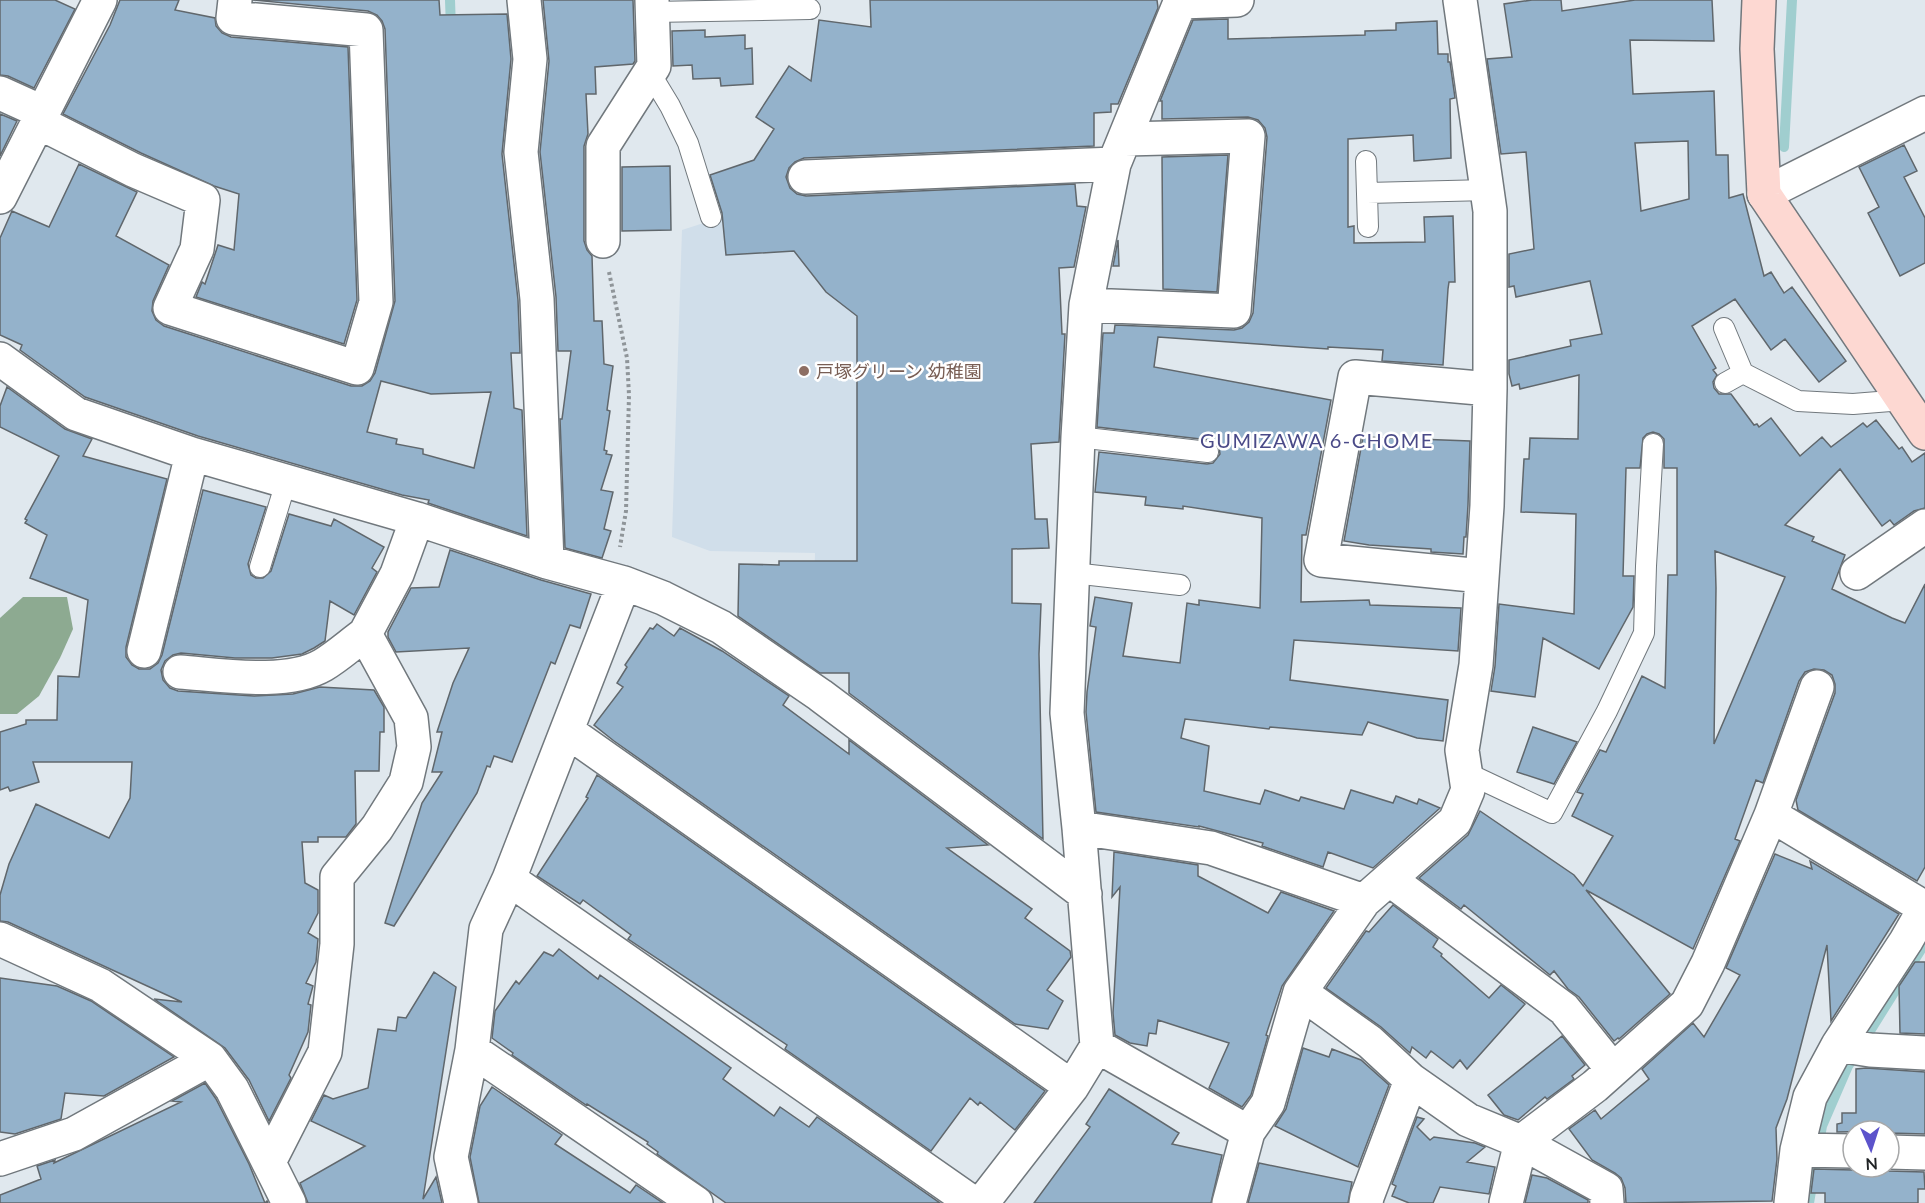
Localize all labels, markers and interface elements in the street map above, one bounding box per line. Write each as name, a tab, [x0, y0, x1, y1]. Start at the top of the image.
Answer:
place label: 戸塚グリーン 幼稚園	[816, 360, 982, 382]
marker: 戸塚グリーン 幼稚園	[797, 364, 811, 378]
district label: GUMIZAWA 6-CHOME	[1200, 428, 1434, 452]
north arrow	[1841, 1119, 1901, 1179]
text: N	[1865, 1155, 1878, 1174]

